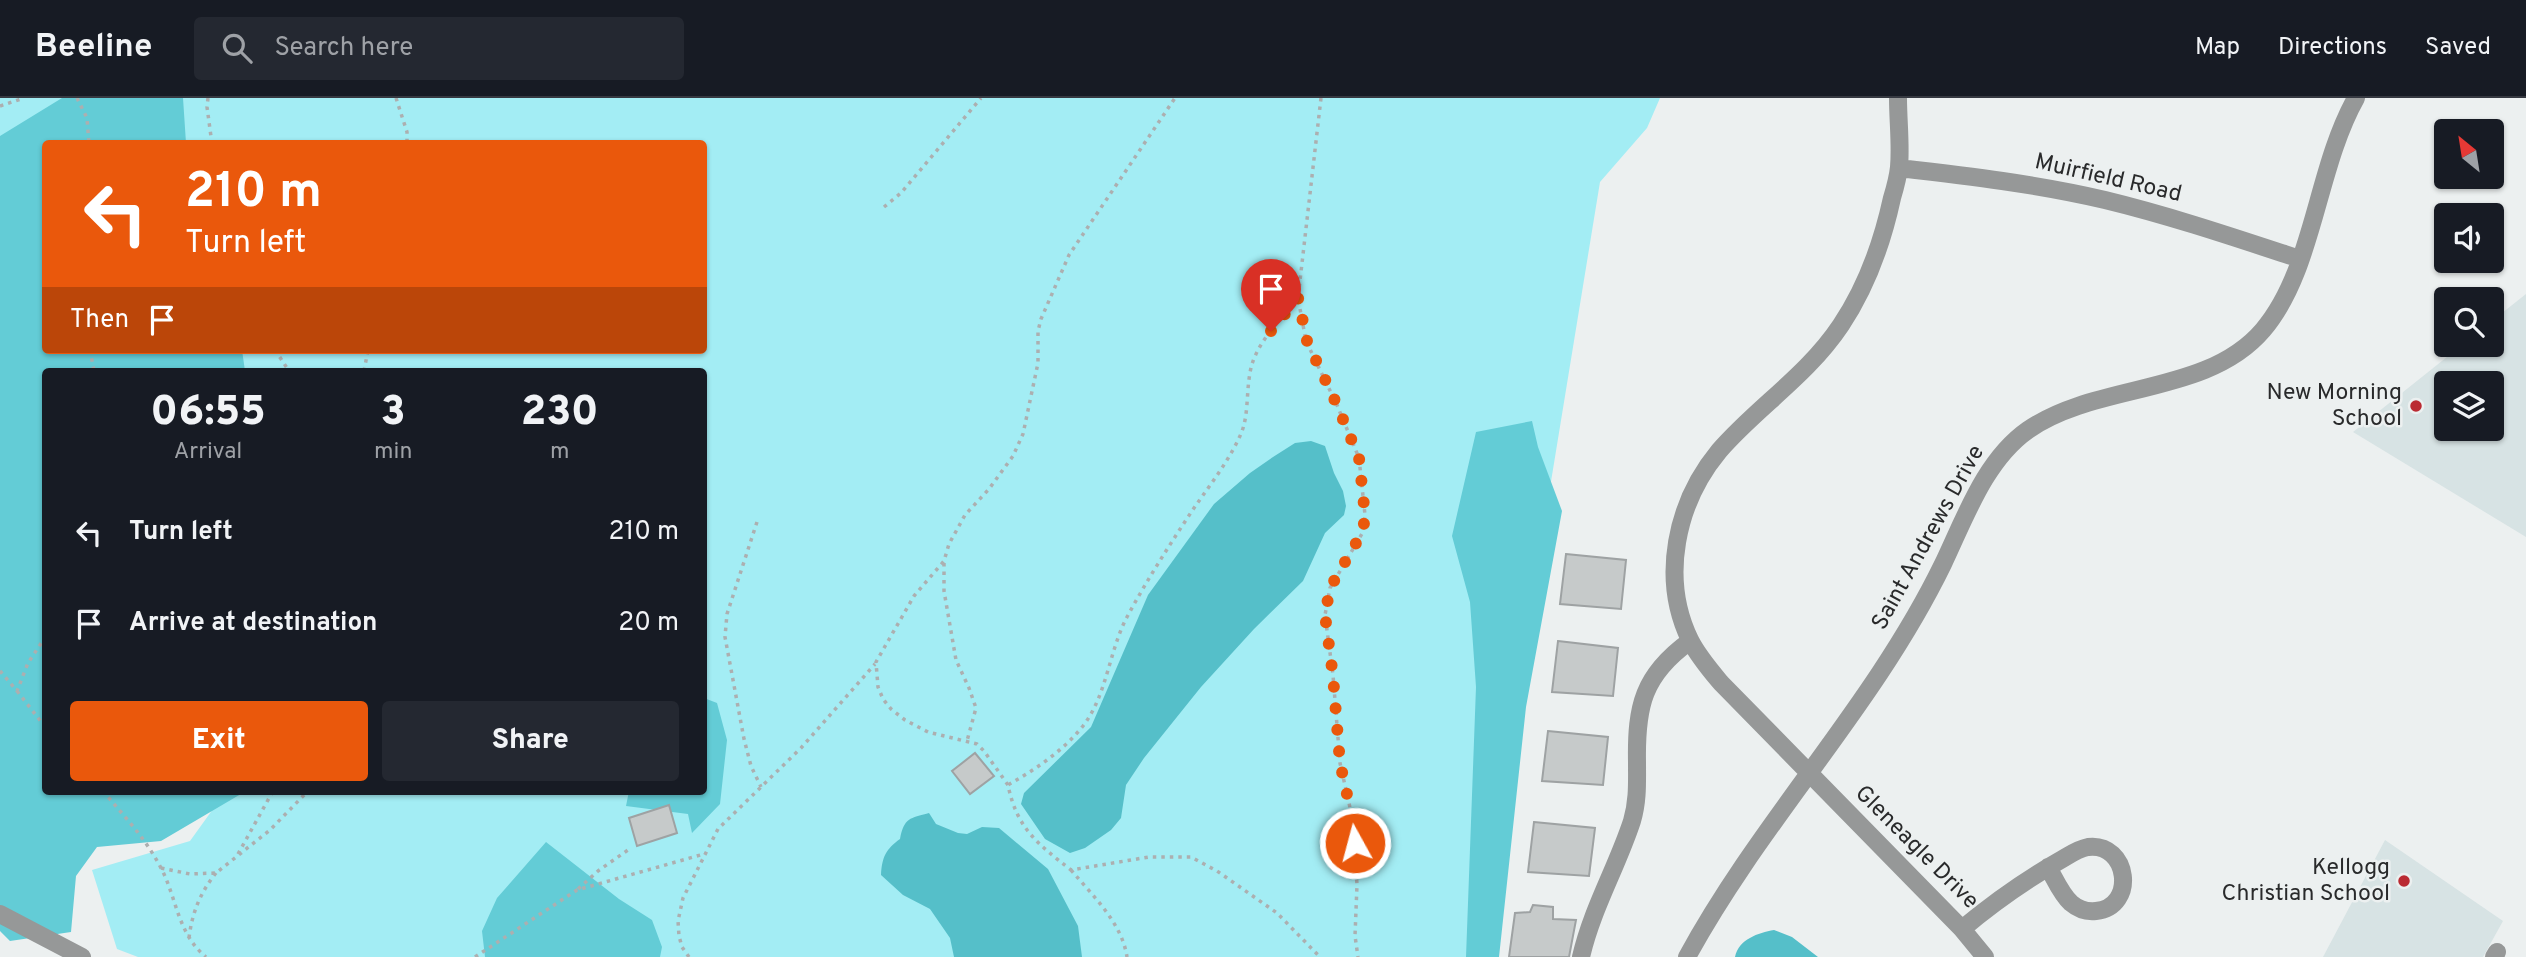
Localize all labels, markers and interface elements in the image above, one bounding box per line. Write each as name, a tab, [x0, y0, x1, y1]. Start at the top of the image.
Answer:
search box	[194, 17, 684, 80]
text: Beeline	[35, 27, 152, 69]
icon: search	[218, 29, 256, 67]
text: Search here	[274, 32, 413, 65]
text: Map	[2195, 33, 2240, 63]
text: Directions	[2278, 33, 2387, 63]
text: Saved	[2425, 33, 2491, 63]
north arrow	[2434, 119, 2504, 189]
map controls	[2434, 119, 2504, 441]
street label: Muirfield Road	[2032, 148, 2184, 210]
text: 210 m	[185, 163, 322, 225]
icon: left	[70, 168, 161, 259]
button: sound	[2434, 203, 2504, 273]
text: Turn left	[185, 224, 306, 264]
pin	[1241, 259, 1301, 331]
icon: arrive	[1252, 270, 1290, 308]
button: search	[2434, 287, 2504, 357]
icon: arrive	[143, 301, 181, 339]
text: Then	[70, 304, 129, 337]
button: layers	[2434, 371, 2504, 441]
place label: New Morning School	[2267, 379, 2402, 434]
text: 06:55	[150, 387, 266, 440]
text: 3	[381, 387, 406, 440]
text: 230	[521, 387, 599, 440]
marker: New Morning School	[2408, 398, 2424, 414]
text: Arrival	[174, 438, 242, 467]
text: min	[374, 438, 412, 467]
text: m	[550, 438, 569, 467]
street label: Saint Andrews Drive	[1866, 441, 1992, 635]
icon: left	[70, 514, 108, 552]
text: Turn left	[129, 516, 233, 549]
text: 210 m	[609, 516, 679, 549]
icon: arrive	[70, 605, 108, 643]
text: Arrive at destination	[129, 607, 377, 640]
text: 20 m	[618, 607, 679, 640]
button: Exit	[70, 701, 368, 781]
button: Share	[382, 701, 679, 781]
street label: Gleneagle Drive	[1848, 780, 1984, 916]
position arrow	[1318, 806, 1392, 880]
place label: Kellogg Christian School	[2222, 854, 2390, 909]
marker: Kellogg Christian School	[2396, 873, 2412, 889]

